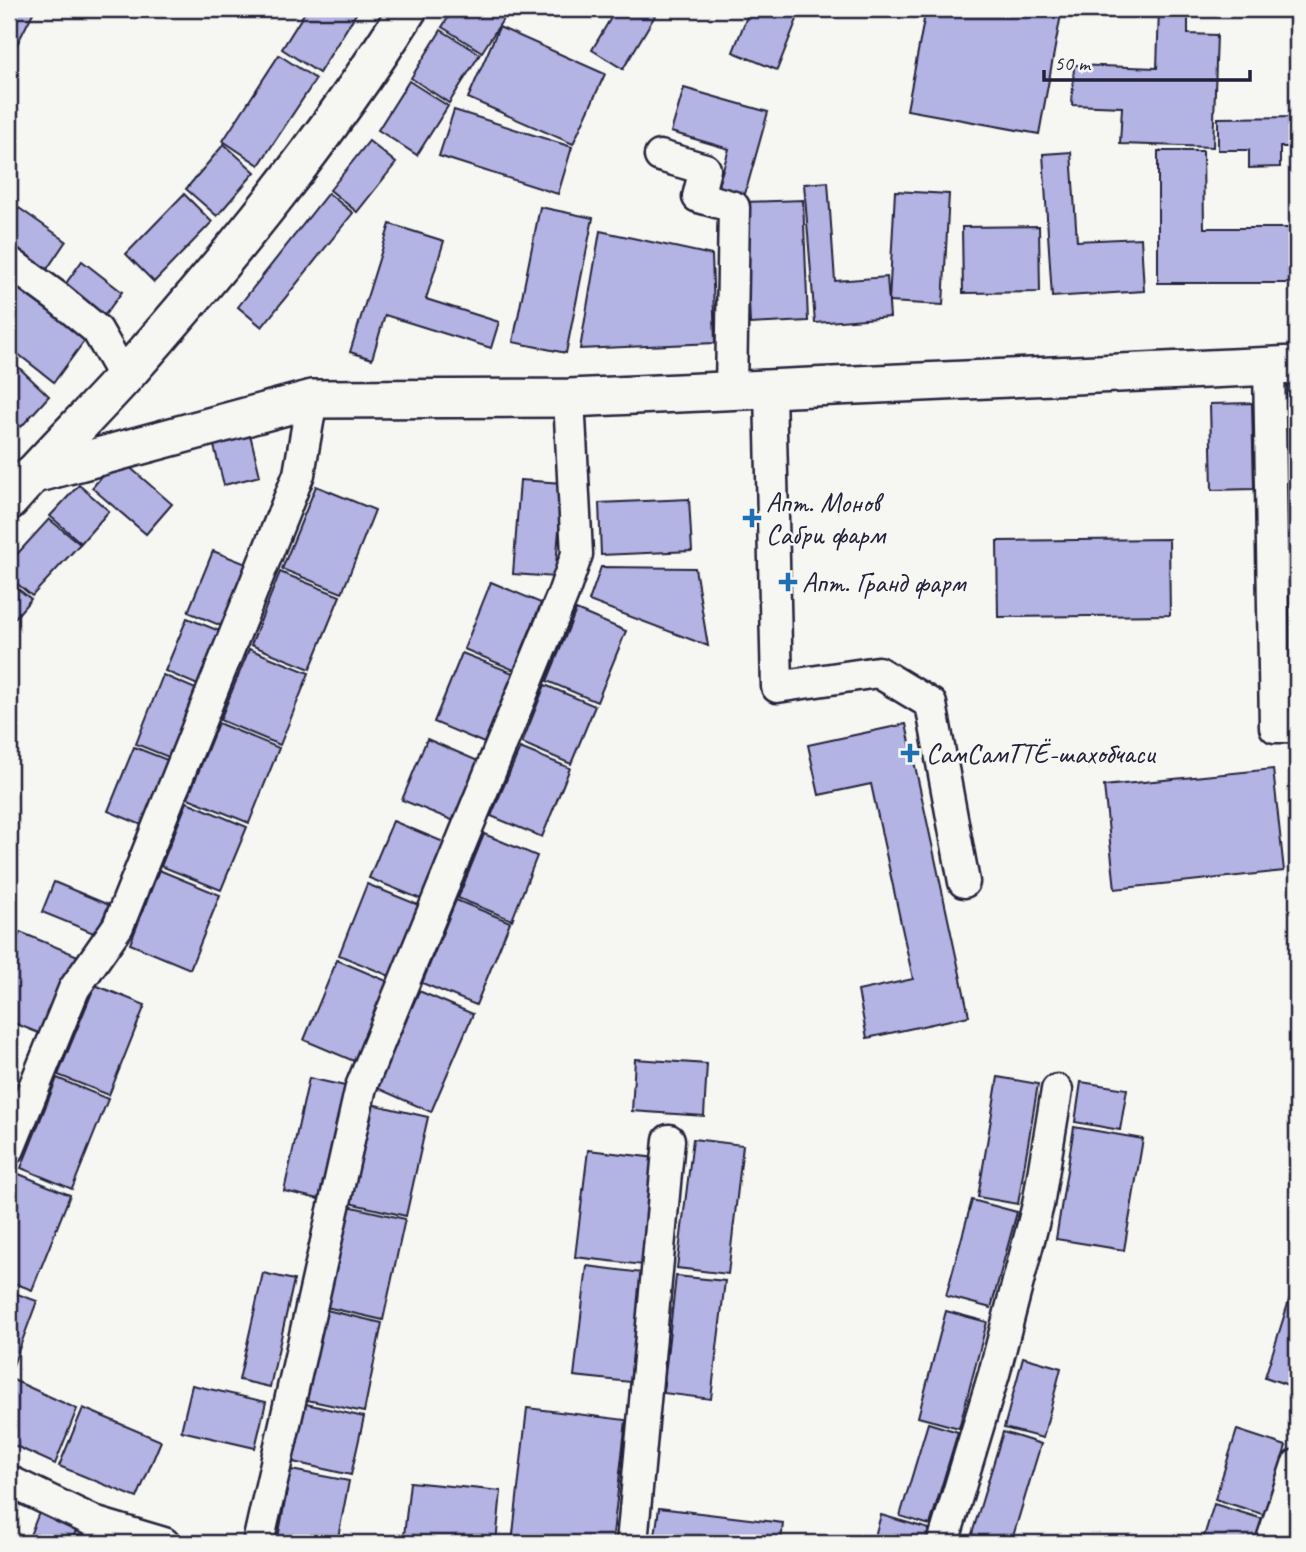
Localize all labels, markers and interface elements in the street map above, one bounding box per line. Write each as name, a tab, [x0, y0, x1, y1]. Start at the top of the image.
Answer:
scale bar	[1044, 38, 1250, 82]
text: 50 m	[1054, 50, 1092, 76]
place label: Апт. Монов Сабри фарм	[766, 485, 887, 552]
marker: Апт. Монов Сабри фарм	[744, 510, 760, 526]
place label: Апт. Гранд фарм	[802, 565, 967, 600]
marker: Апт. Гранд фарм	[780, 574, 796, 590]
place label: СамСамТТЁ-шахобчаси	[926, 736, 1156, 771]
marker: СамСамТТЁ-шахобчаси	[900, 743, 920, 763]

